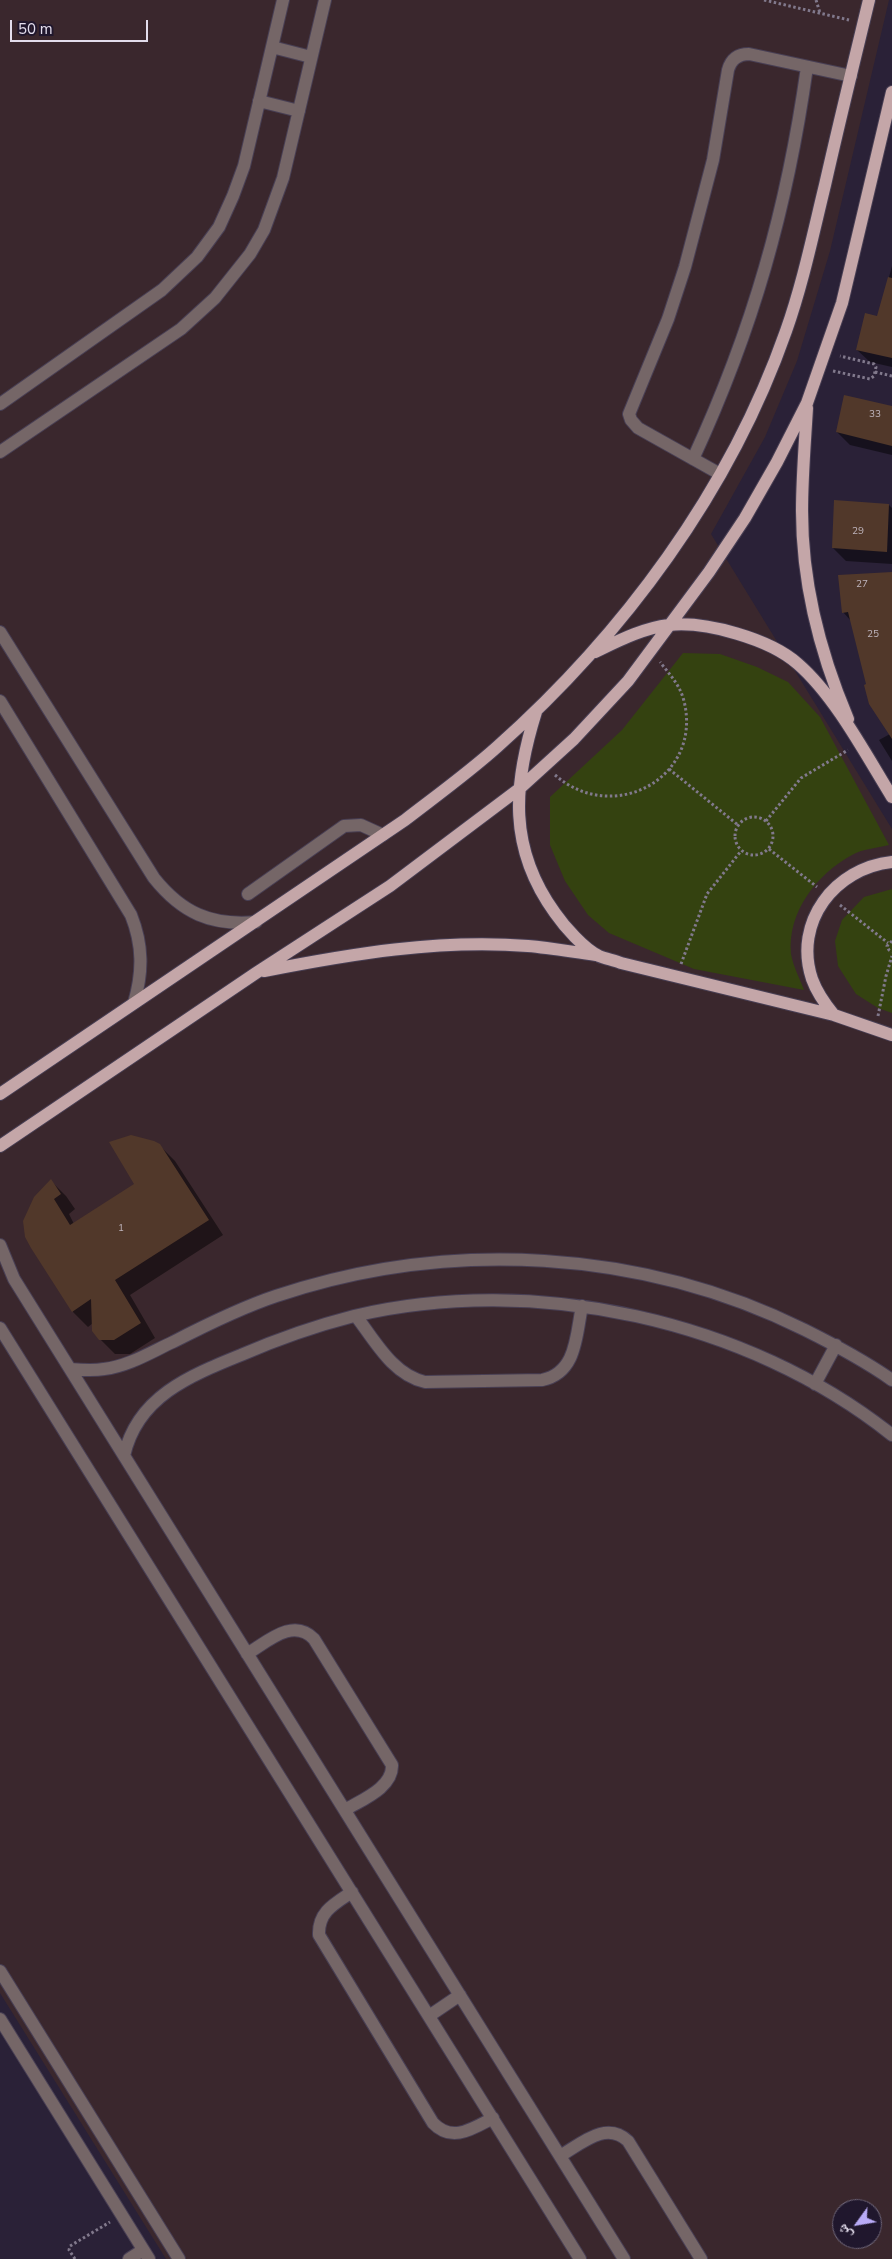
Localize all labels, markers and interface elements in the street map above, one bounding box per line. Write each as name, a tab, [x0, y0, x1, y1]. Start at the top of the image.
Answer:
scale bar	[12, 10, 150, 42]
text: 50 m	[18, 19, 53, 39]
house number: 33	[869, 409, 881, 421]
house number: 29	[852, 526, 864, 538]
house number: 27	[856, 579, 868, 591]
house number: 25	[867, 629, 879, 641]
house number: 1	[118, 1223, 124, 1235]
north arrow	[832, 2199, 882, 2249]
text: ش	[833, 2220, 857, 2243]

